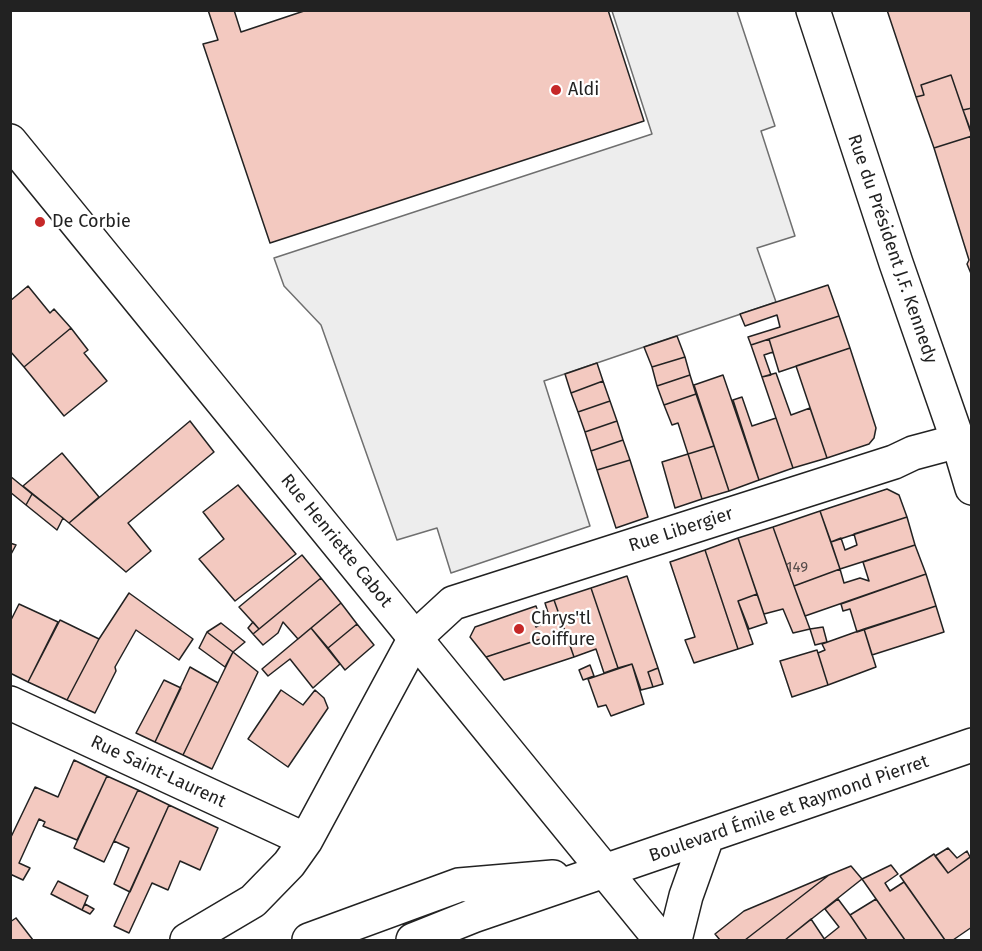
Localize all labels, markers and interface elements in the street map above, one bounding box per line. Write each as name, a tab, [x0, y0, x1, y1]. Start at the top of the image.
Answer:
place label: Aldi	[568, 79, 599, 101]
marker: Aldi	[549, 83, 563, 97]
street label: Rue du Président J.F. Kennedy	[843, 131, 941, 367]
place label: De Corbie	[52, 211, 131, 233]
marker: De Corbie	[33, 215, 47, 229]
street label: Rue Henriette Cabot	[276, 470, 396, 612]
street label: Rue Libergier	[626, 503, 736, 557]
house number: 149	[786, 559, 808, 577]
place label: Chrys'tl Coiffure	[531, 608, 595, 650]
marker: Chrys'tl Coiffure	[512, 622, 526, 636]
street label: Rue Saint-Laurent	[87, 731, 229, 813]
street label: Boulevard Émile et Raymond Pierret	[646, 751, 932, 867]

